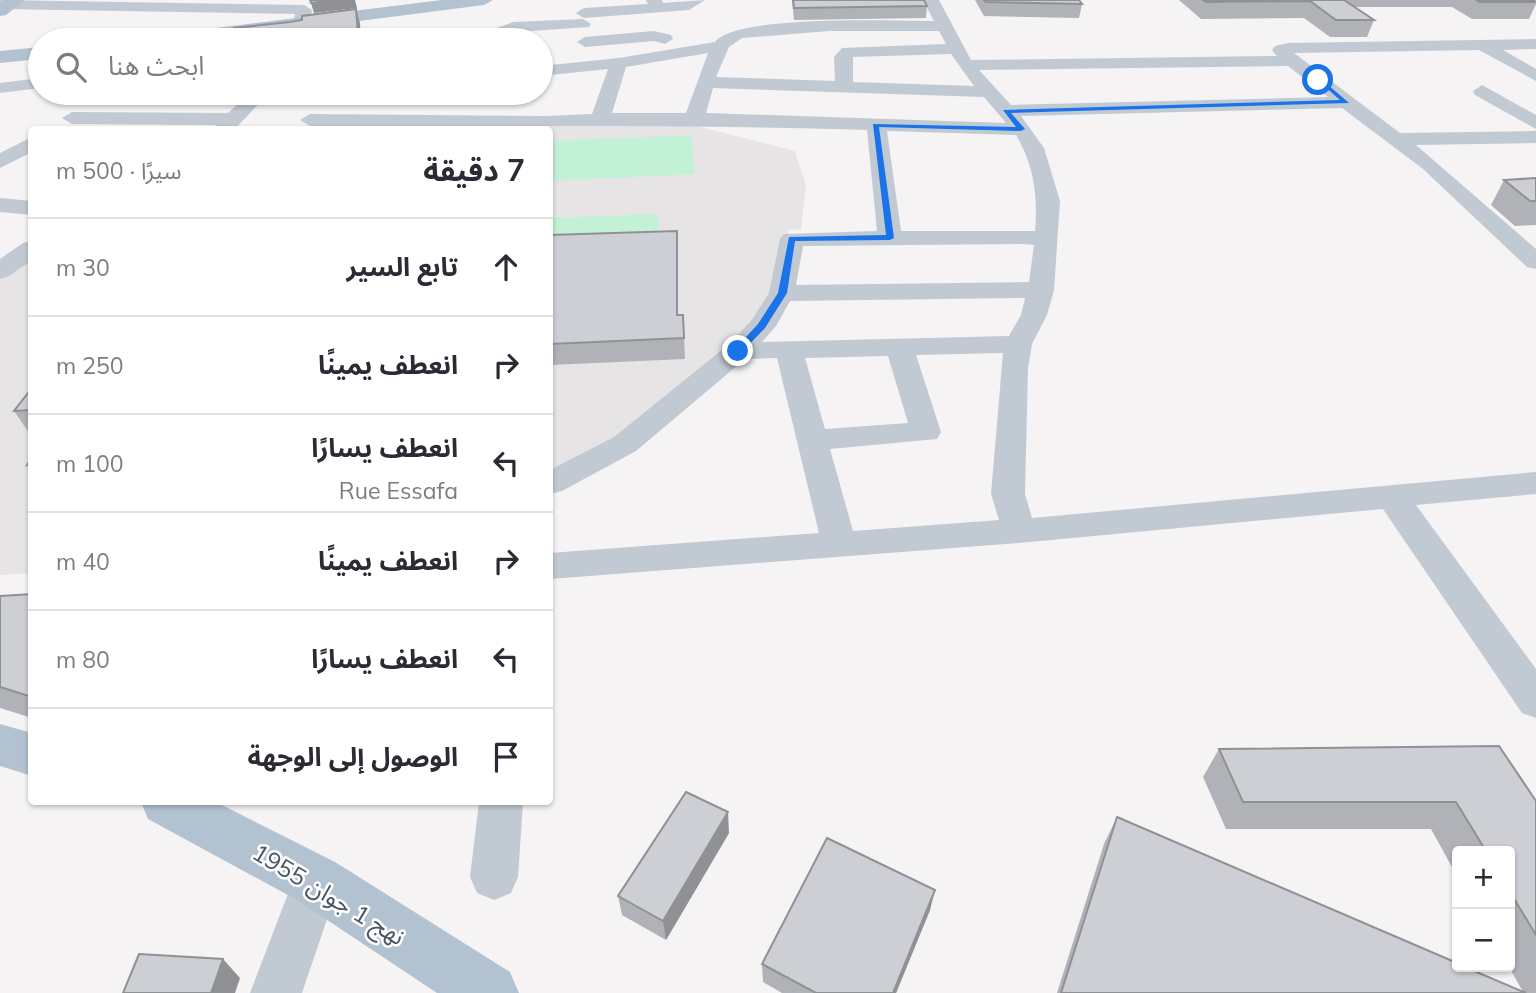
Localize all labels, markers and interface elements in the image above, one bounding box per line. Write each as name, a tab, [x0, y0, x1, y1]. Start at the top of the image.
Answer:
search box	[28, 28, 553, 105]
icon: search	[52, 48, 90, 86]
text: ابحث هنا	[108, 49, 204, 82]
route start	[1302, 64, 1333, 95]
text: 7 دقيقة	[423, 151, 525, 189]
text: سيرًا · 500 m	[56, 156, 182, 185]
icon: ahead	[487, 248, 525, 286]
text: تابع السير	[347, 250, 458, 283]
text: 30 m	[56, 253, 110, 282]
route end	[722, 335, 753, 366]
icon: right	[487, 346, 525, 384]
text: انعطف يمينًا	[318, 348, 458, 381]
text: 250 m	[56, 351, 124, 380]
text: انعطف يسارًا	[311, 431, 458, 464]
icon: left	[487, 444, 525, 482]
text: 100 m	[56, 449, 124, 478]
text: Rue Essafa	[339, 476, 458, 505]
icon: right	[487, 542, 525, 580]
text: انعطف يمينًا	[318, 544, 458, 577]
text: 40 m	[56, 547, 110, 576]
icon: left	[487, 640, 525, 678]
text: انعطف يسارًا	[311, 642, 458, 675]
text: 80 m	[56, 645, 110, 674]
icon: arrive	[487, 738, 525, 776]
text: الوصول إلى الوجهة	[247, 740, 458, 773]
street label: نهج 1 جوان 1955	[246, 837, 411, 954]
map controls	[1452, 846, 1515, 972]
button: +	[1452, 846, 1515, 909]
button: −	[1452, 909, 1515, 972]

